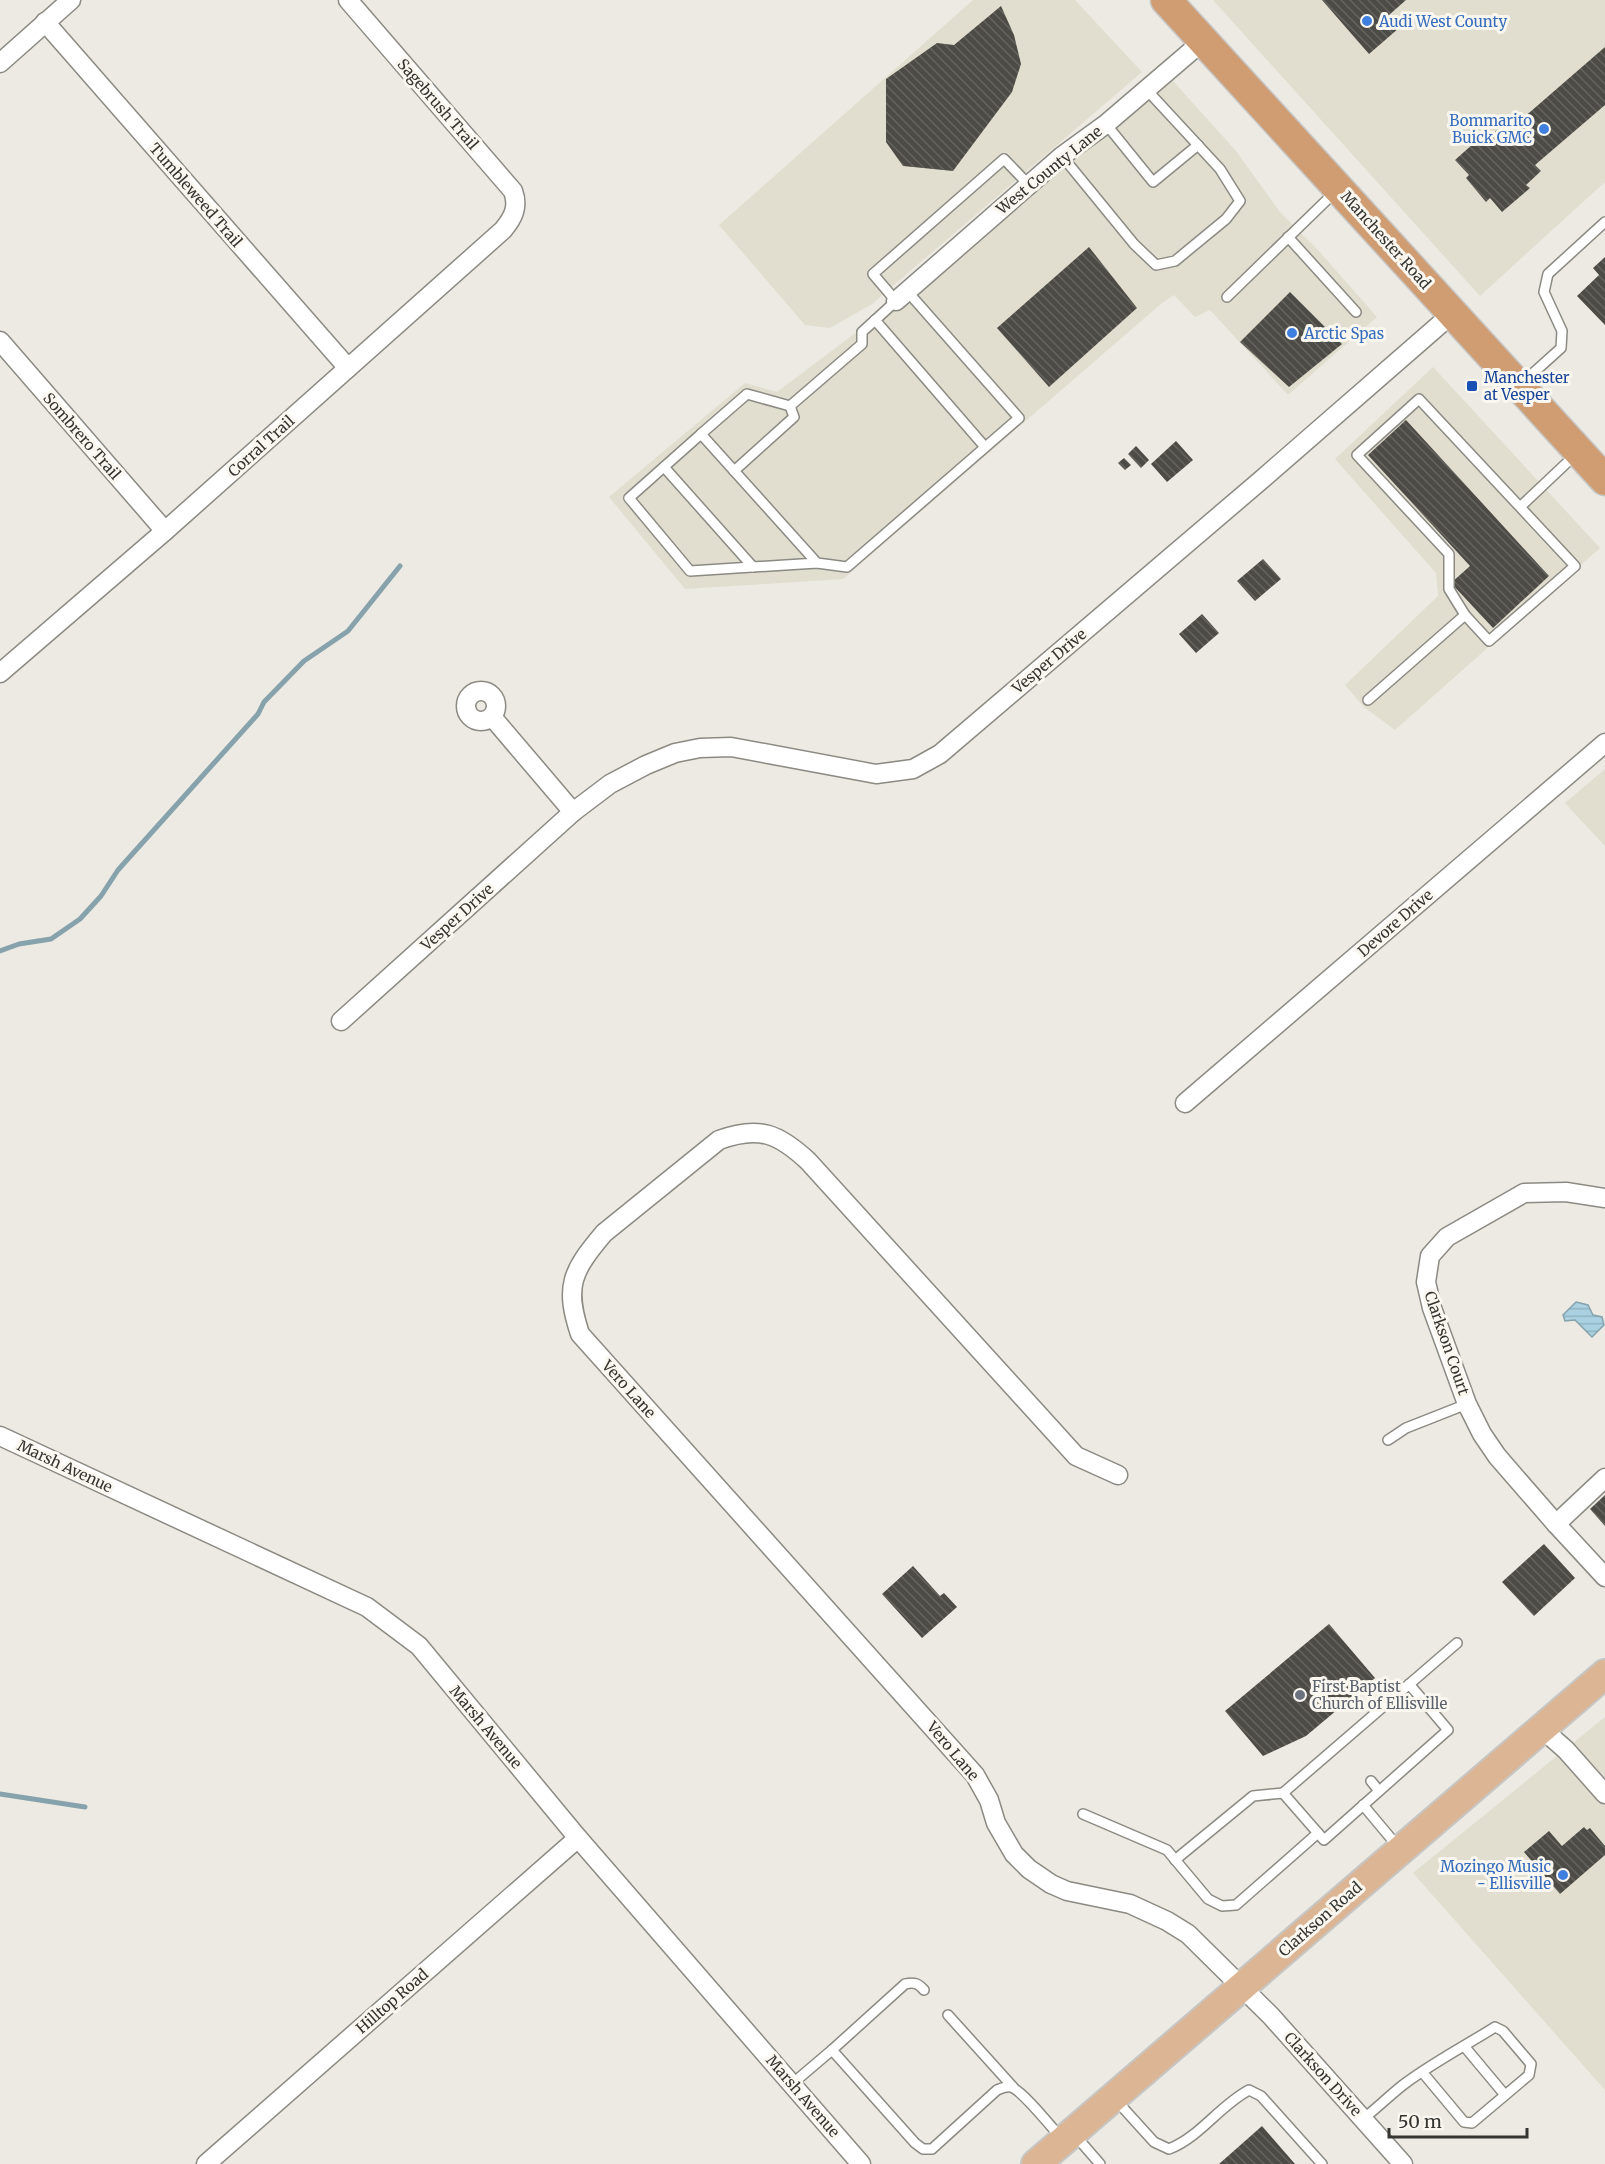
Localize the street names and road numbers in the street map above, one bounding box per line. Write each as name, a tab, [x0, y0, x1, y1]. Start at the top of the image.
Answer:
street label: Sagebrush Trail	[393, 55, 483, 154]
street label: West County Lane	[992, 122, 1106, 219]
street label: Tumbleweed Trail	[146, 139, 247, 251]
street label: Manchester Road	[1337, 187, 1435, 293]
street label: Sombrero Trail	[39, 389, 125, 484]
street label: Corral Trail	[224, 411, 298, 481]
street label: Vesper Drive	[1007, 624, 1090, 698]
street label: Vesper Drive	[416, 879, 497, 955]
street label: Devore Drive	[1354, 885, 1437, 961]
street label: Clarkson Court	[1420, 1289, 1474, 1397]
street label: Vero Lane	[597, 1355, 660, 1422]
street label: Marsh Avenue	[14, 1436, 116, 1496]
street label: Marsh Avenue	[446, 1682, 526, 1773]
street label: Vero Lane	[922, 1717, 983, 1785]
street label: Clarkson Road	[1274, 1878, 1366, 1960]
street label: Hilltop Road	[352, 1965, 432, 2037]
street label: Clarkson Drive	[1280, 2028, 1366, 2120]
street label: Marsh Avenue	[762, 2051, 844, 2141]

